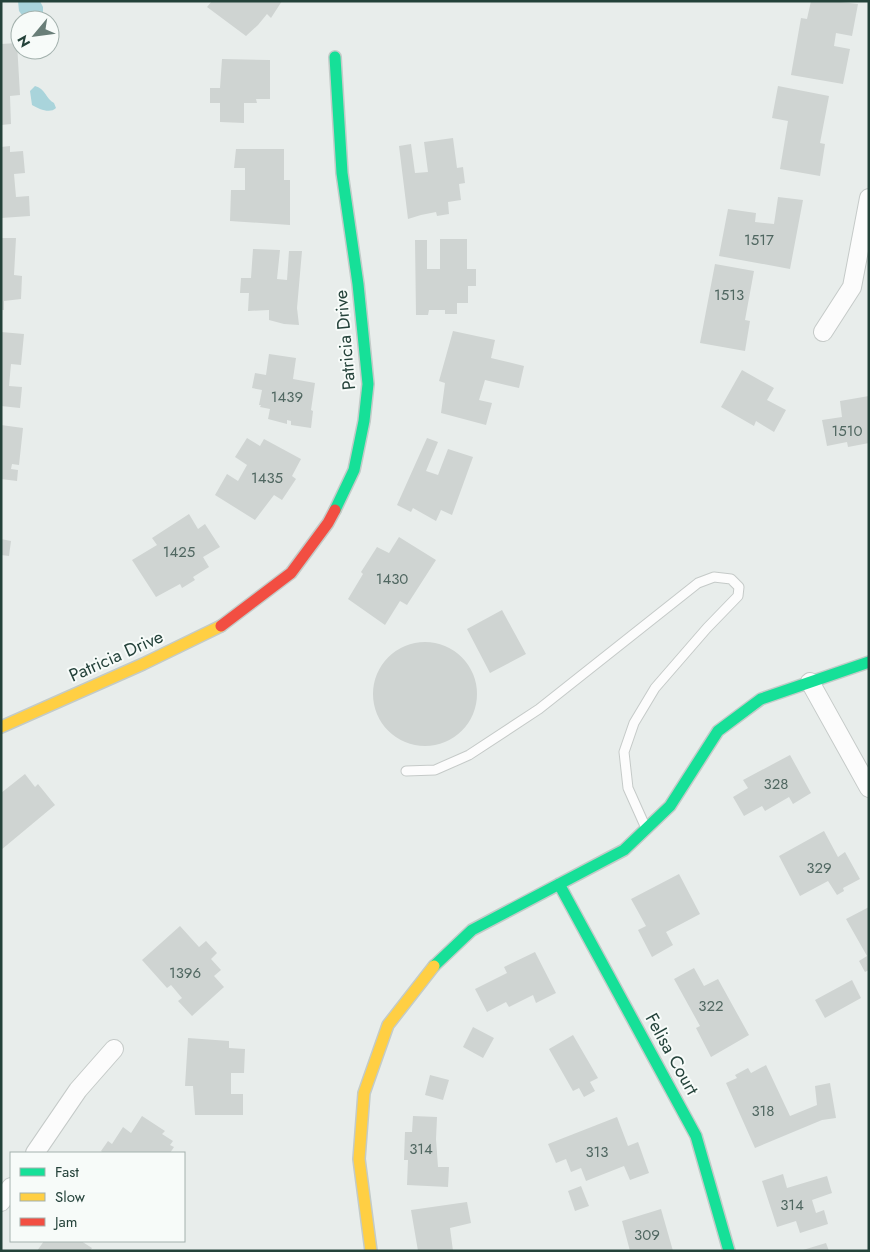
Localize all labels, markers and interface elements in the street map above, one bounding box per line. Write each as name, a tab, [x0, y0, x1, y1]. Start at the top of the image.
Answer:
north arrow	[10, 10, 60, 60]
text: N	[12, 32, 35, 51]
house number: 1517	[744, 229, 774, 251]
house number: 1513	[714, 284, 744, 306]
street label: Patricia Drive	[328, 289, 362, 391]
house number: 1439	[271, 386, 303, 408]
house number: 1510	[832, 420, 862, 442]
house number: 1435	[251, 467, 283, 489]
house number: 1425	[163, 541, 195, 563]
house number: 1430	[376, 568, 408, 590]
street label: Patricia Drive	[65, 624, 167, 688]
house number: 328	[764, 773, 788, 795]
house number: 329	[806, 857, 832, 879]
house number: 1396	[169, 962, 201, 984]
house number: 322	[698, 995, 724, 1017]
street label: Felisa Court	[639, 1008, 706, 1100]
house number: 318	[751, 1100, 775, 1122]
house number: 314	[409, 1138, 433, 1160]
house number: 313	[585, 1141, 609, 1163]
legend	[10, 1152, 185, 1242]
text: Fast	[55, 1161, 79, 1183]
text: Slow	[55, 1186, 86, 1208]
house number: 314	[780, 1194, 804, 1216]
text: Jam	[53, 1211, 78, 1233]
house number: 309	[634, 1224, 660, 1246]

